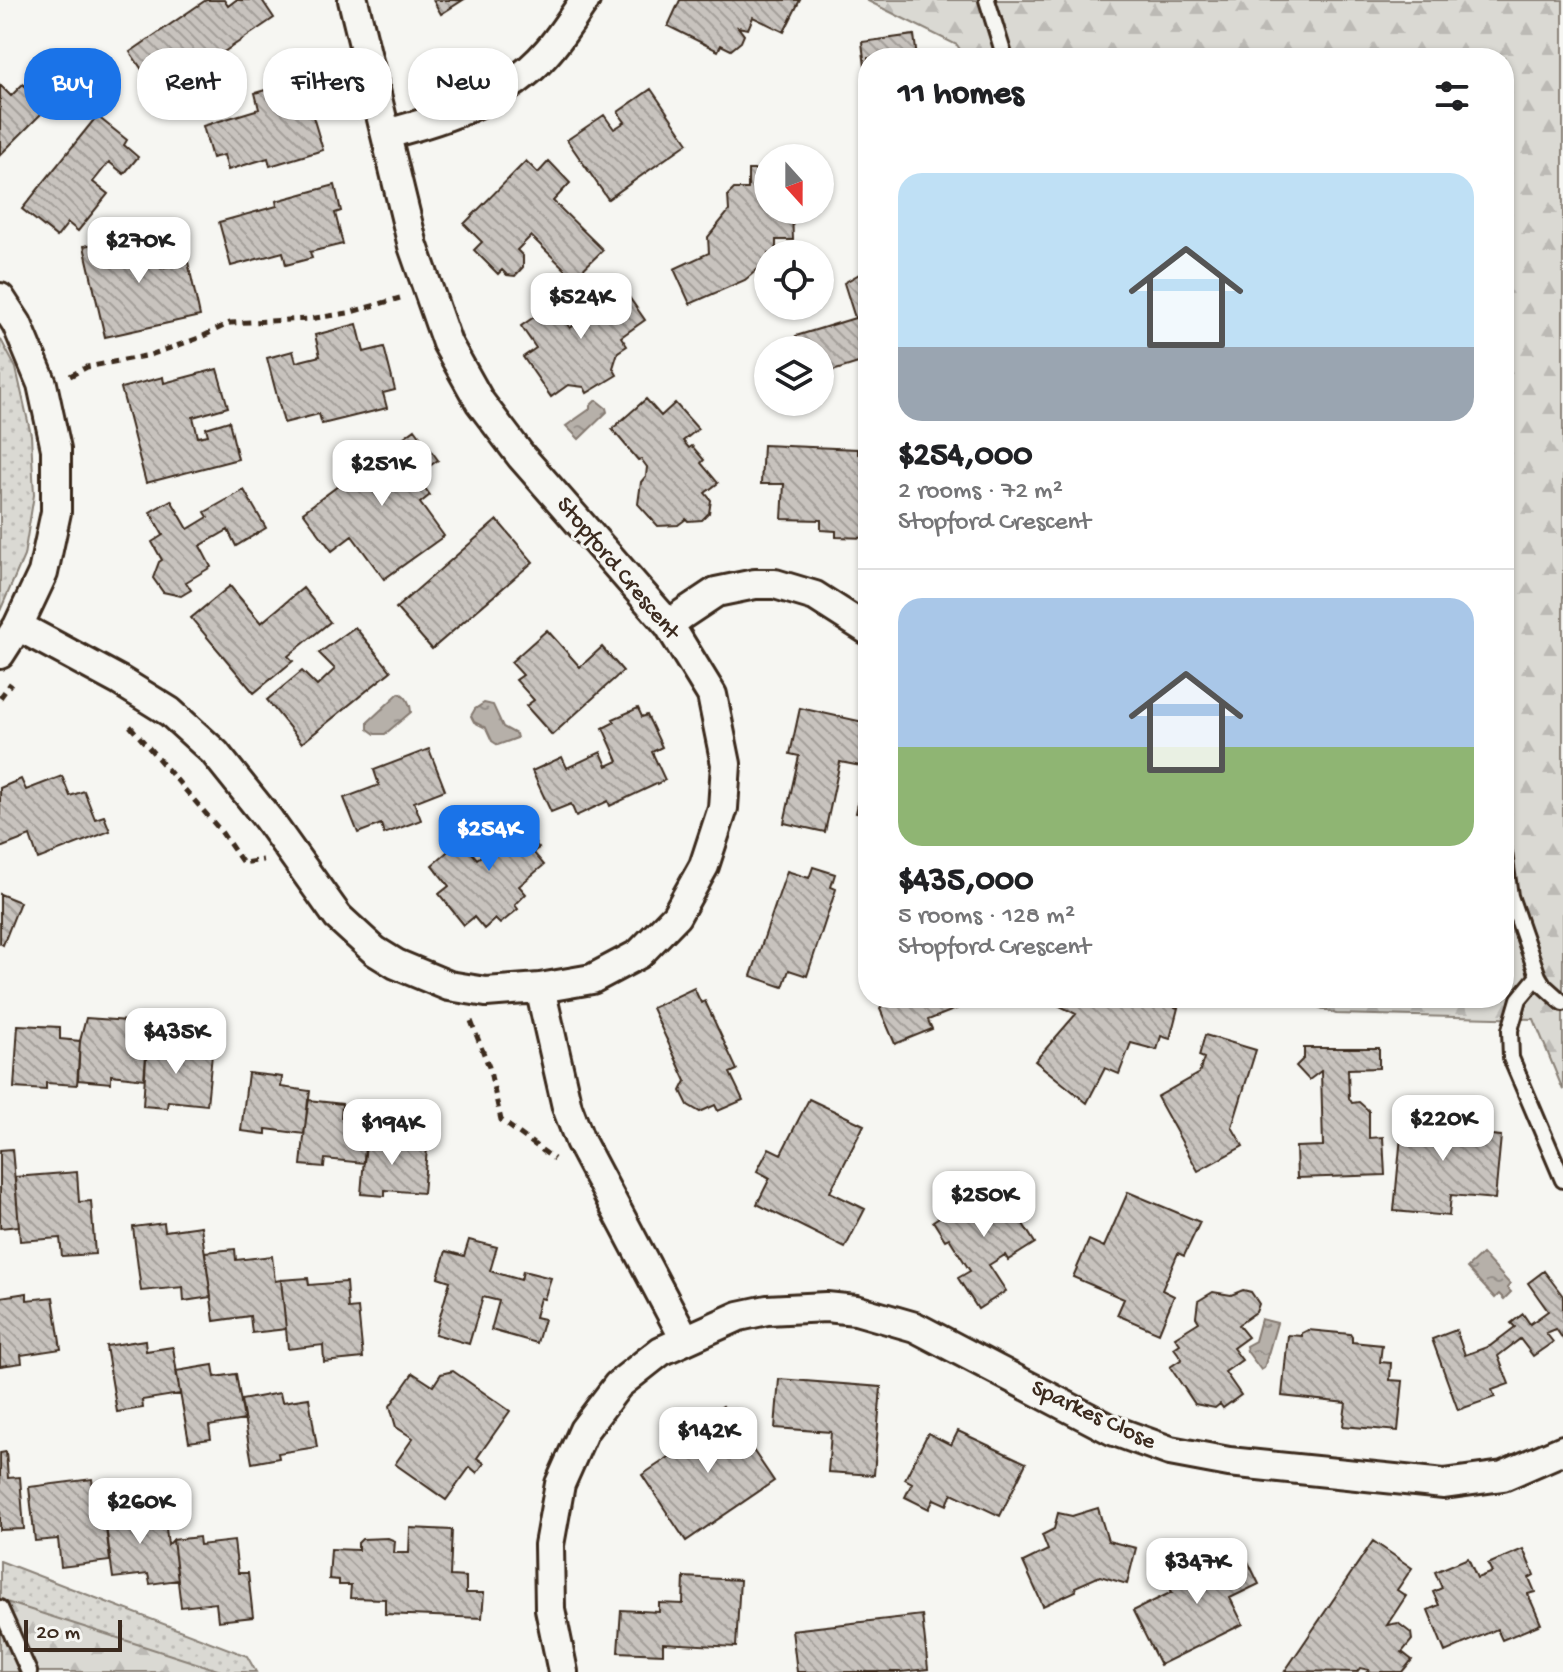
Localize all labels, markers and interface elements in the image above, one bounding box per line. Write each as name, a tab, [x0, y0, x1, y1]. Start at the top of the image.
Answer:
chip: Buy	[24, 48, 121, 120]
chip: Rent	[137, 48, 247, 120]
chip: Filters	[263, 48, 392, 120]
chip: New	[408, 48, 518, 120]
icon: filters	[1430, 74, 1474, 118]
text: 11 homes	[898, 76, 1024, 116]
north arrow	[754, 144, 834, 224]
map controls	[754, 144, 834, 416]
pin: $270K	[83, 217, 195, 285]
icon: home	[1114, 225, 1258, 369]
text: $270K	[105, 227, 173, 258]
button: locate	[754, 240, 834, 320]
pin: $524K	[525, 273, 637, 341]
text: $524K	[549, 283, 613, 314]
button: layers	[754, 336, 834, 416]
text: $254,000	[898, 437, 1033, 477]
pin: $251K	[326, 440, 438, 508]
text: $251K	[351, 450, 413, 481]
text: 2 rooms · 72 m²	[898, 477, 1063, 508]
street label: Stopford Crescent	[549, 492, 687, 648]
text: Stopford Crescent	[898, 508, 1091, 539]
icon: home	[1114, 650, 1258, 794]
pin: $254K	[433, 805, 545, 873]
text: $254K	[457, 815, 521, 846]
text: $435,000	[898, 862, 1034, 902]
text: 5 rooms · 128 m²	[898, 902, 1075, 933]
text: Stopford Crescent	[898, 933, 1091, 964]
pin: $435K	[120, 1008, 232, 1076]
text: $435K	[143, 1018, 209, 1049]
pin: $220K	[1387, 1095, 1499, 1163]
pin: $194K	[336, 1099, 448, 1167]
text: $220K	[1410, 1105, 1476, 1136]
text: $194K	[361, 1109, 423, 1140]
pin: $250K	[928, 1171, 1040, 1239]
text: $250K	[950, 1181, 1018, 1212]
street label: Sparkes Close	[1026, 1374, 1161, 1458]
pin: $142K	[652, 1407, 764, 1475]
text: $142K	[677, 1417, 739, 1448]
pin: $260K	[84, 1478, 196, 1546]
text: $260K	[107, 1488, 173, 1519]
pin: $347K	[1141, 1538, 1253, 1606]
text: $347K	[1164, 1548, 1230, 1579]
scale bar	[24, 1616, 122, 1652]
text: 20 m	[36, 1621, 80, 1647]

